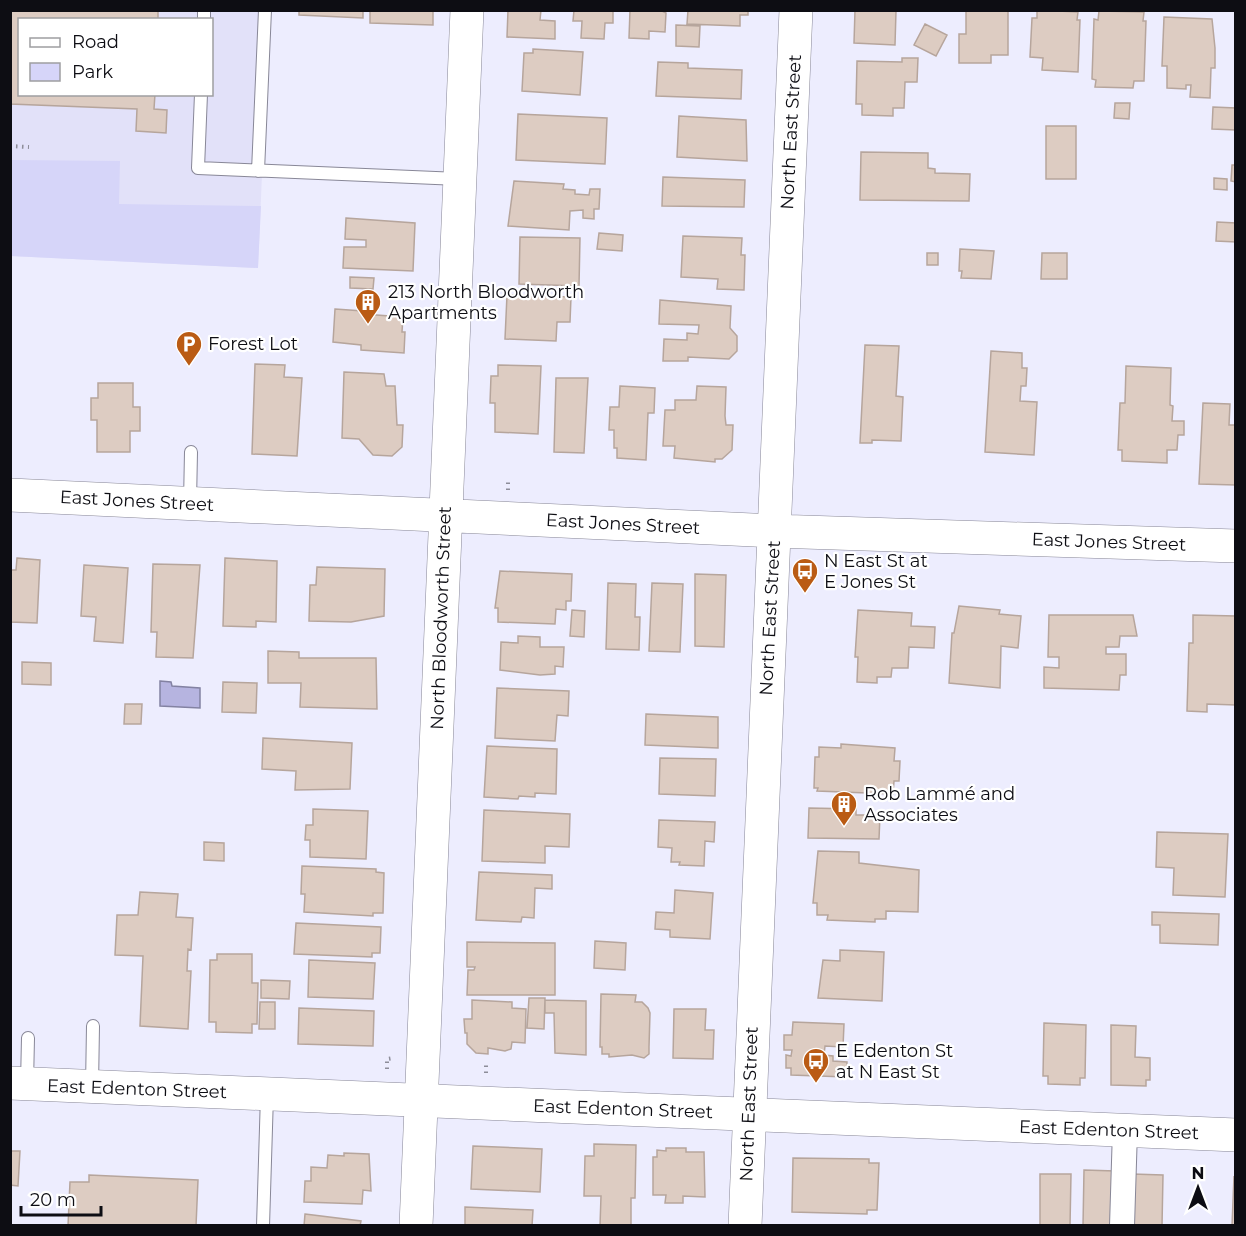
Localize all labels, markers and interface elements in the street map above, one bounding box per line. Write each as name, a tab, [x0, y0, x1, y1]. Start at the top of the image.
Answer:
legend	[18, 18, 213, 96]
text: Road	[72, 31, 119, 53]
street label: North East Street	[776, 54, 806, 210]
text: Park	[72, 61, 113, 83]
place label: 213 North Bloodworth Apartments	[388, 281, 584, 324]
building icon: 213 North Bloodworth Apartments	[353, 287, 383, 325]
parking icon: Forest Lot	[174, 329, 204, 367]
place label: Forest Lot	[208, 333, 298, 355]
street label: East Jones Street	[59, 486, 215, 516]
street label: North Bloodworth Street	[426, 506, 456, 730]
street label: East Jones Street	[545, 509, 701, 539]
street label: East Jones Street	[1031, 528, 1187, 556]
street label: North East Street	[755, 540, 785, 696]
place label: N East St at E Jones St	[824, 550, 928, 593]
bus stop icon: N East St at E Jones St	[790, 556, 820, 594]
place label: Rob Lammé and Associates	[864, 783, 1015, 826]
building icon: Rob Lammé and Associates	[829, 789, 859, 827]
street label: North East Street	[735, 1026, 763, 1182]
place label: E Edenton St at N East St	[836, 1040, 953, 1083]
bus stop icon: E Edenton St at N East St	[801, 1046, 831, 1084]
street label: East Edenton Street	[47, 1075, 227, 1103]
street label: East Edenton Street	[533, 1095, 713, 1123]
street label: East Edenton Street	[1019, 1116, 1199, 1144]
north arrow	[1168, 1158, 1228, 1218]
text: N	[1192, 1164, 1204, 1183]
scale bar	[21, 1179, 100, 1217]
text: 20 m	[30, 1189, 76, 1211]

